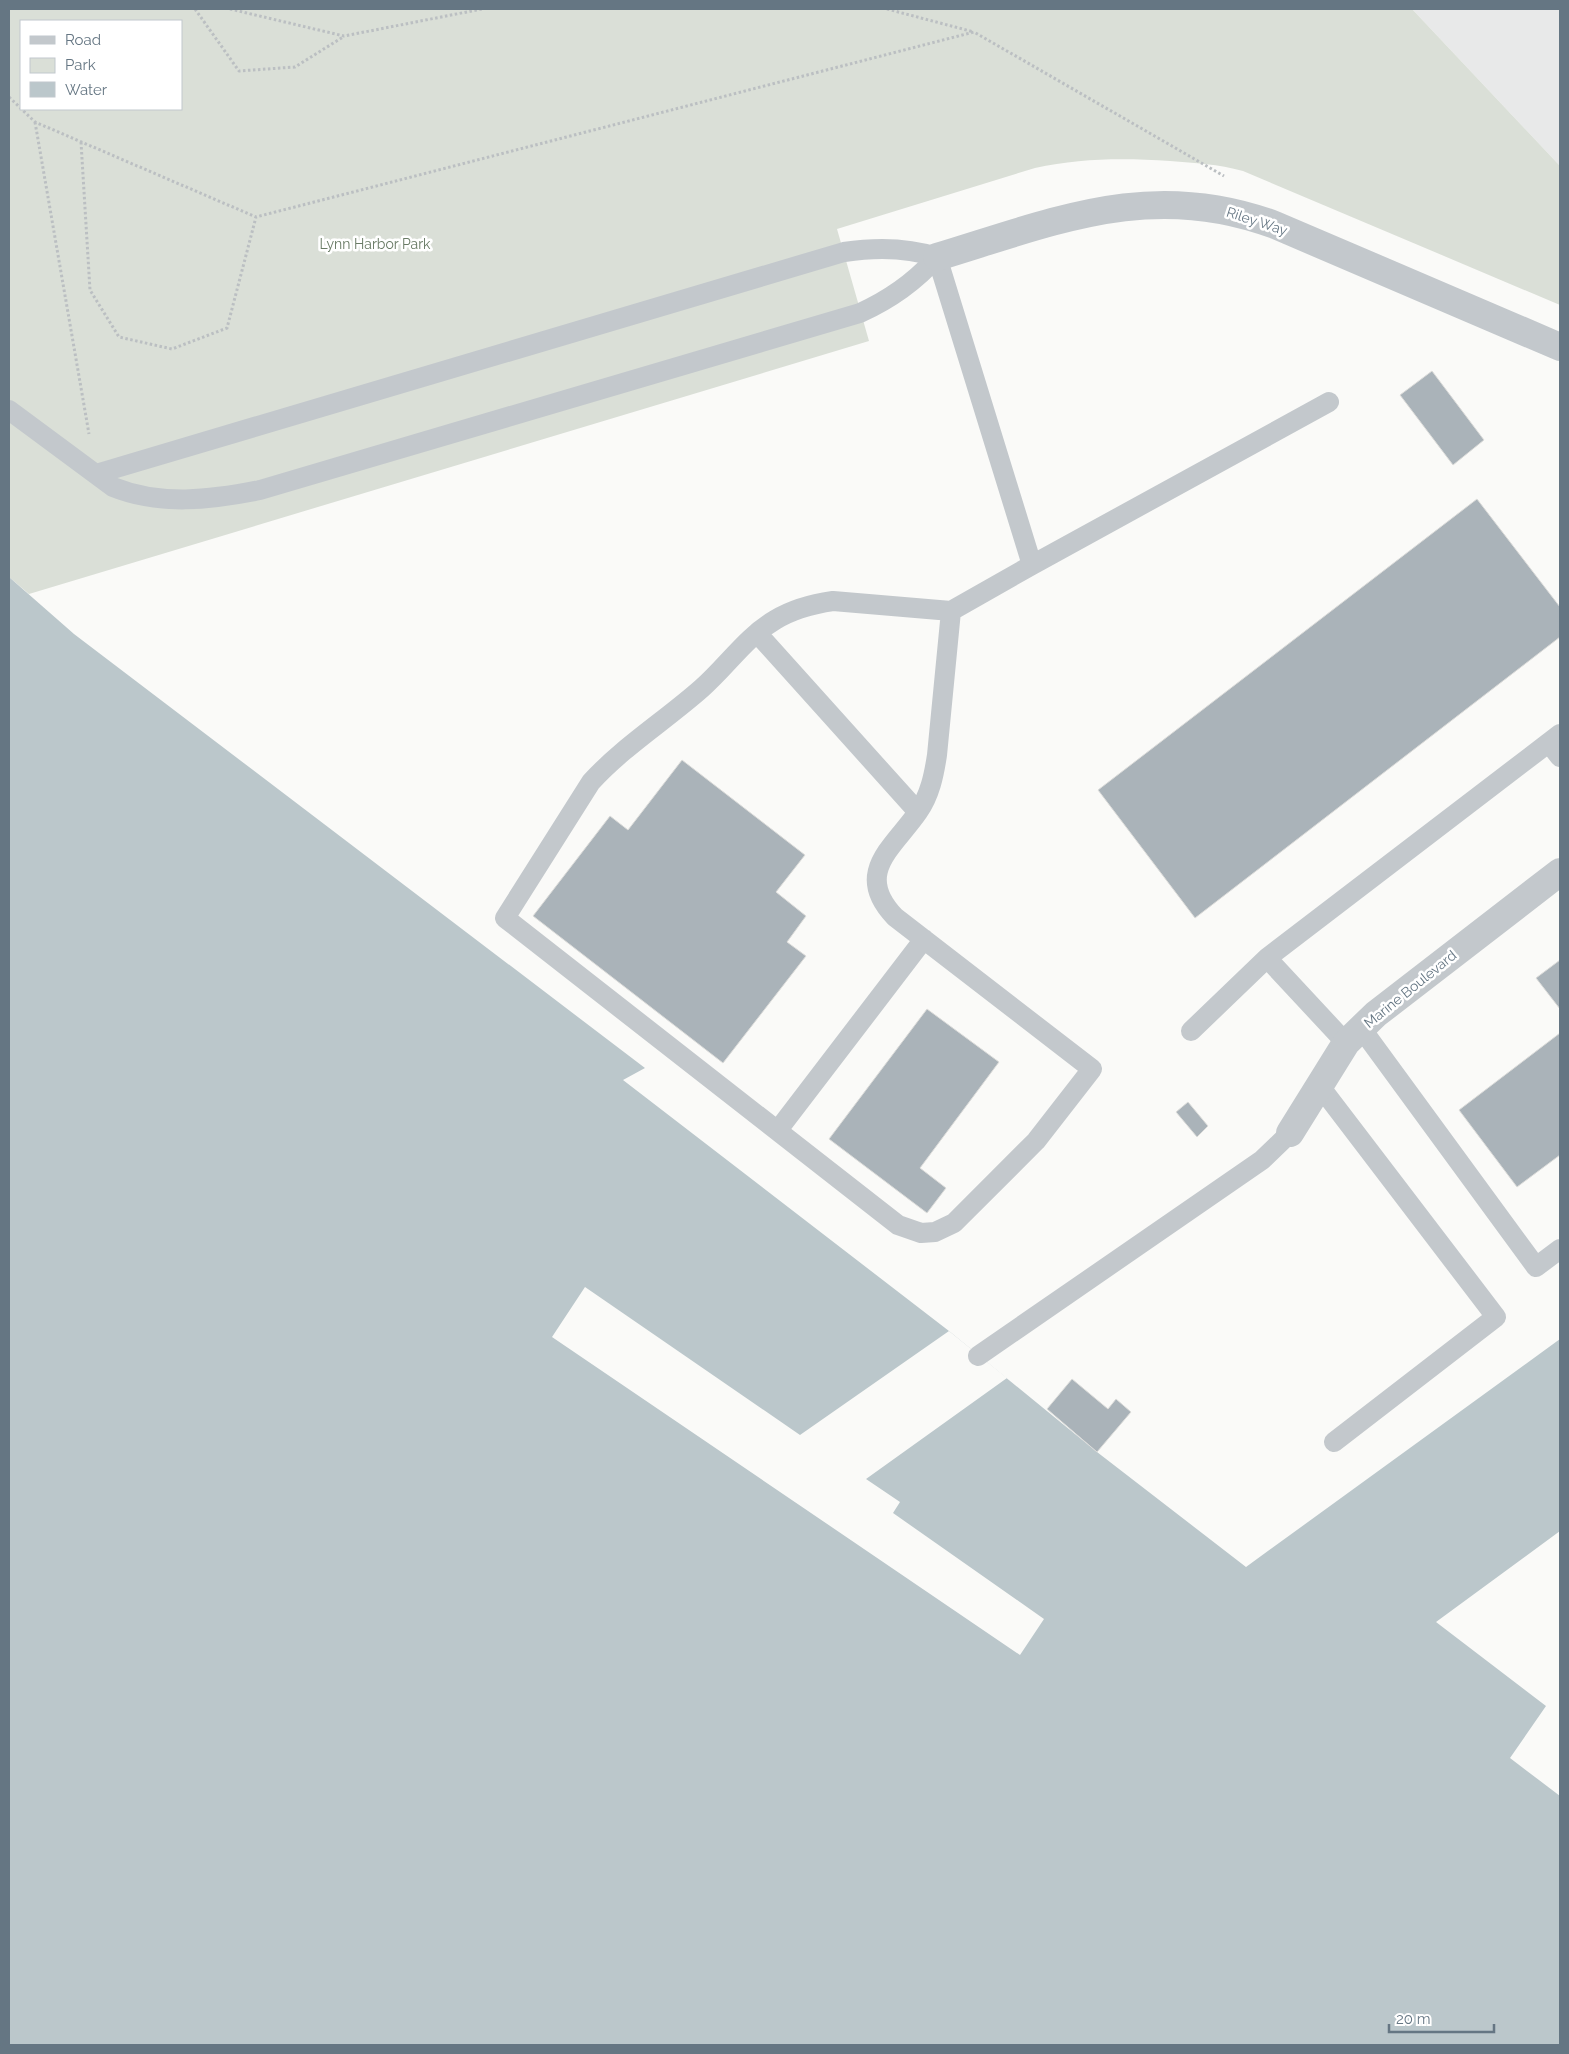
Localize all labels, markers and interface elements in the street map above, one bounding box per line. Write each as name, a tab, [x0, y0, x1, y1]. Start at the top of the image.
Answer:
legend	[20, 20, 182, 110]
text: Road	[65, 31, 101, 49]
text: Park	[65, 56, 96, 74]
text: Water	[65, 81, 108, 99]
street label: Riley Way	[1225, 204, 1290, 238]
park label: Lynn Harbor Park	[319, 236, 431, 252]
street label: Marine Boulevard	[1361, 947, 1459, 1031]
scale bar	[1389, 2002, 1494, 2034]
text: 20 m	[1396, 2010, 1431, 2028]

